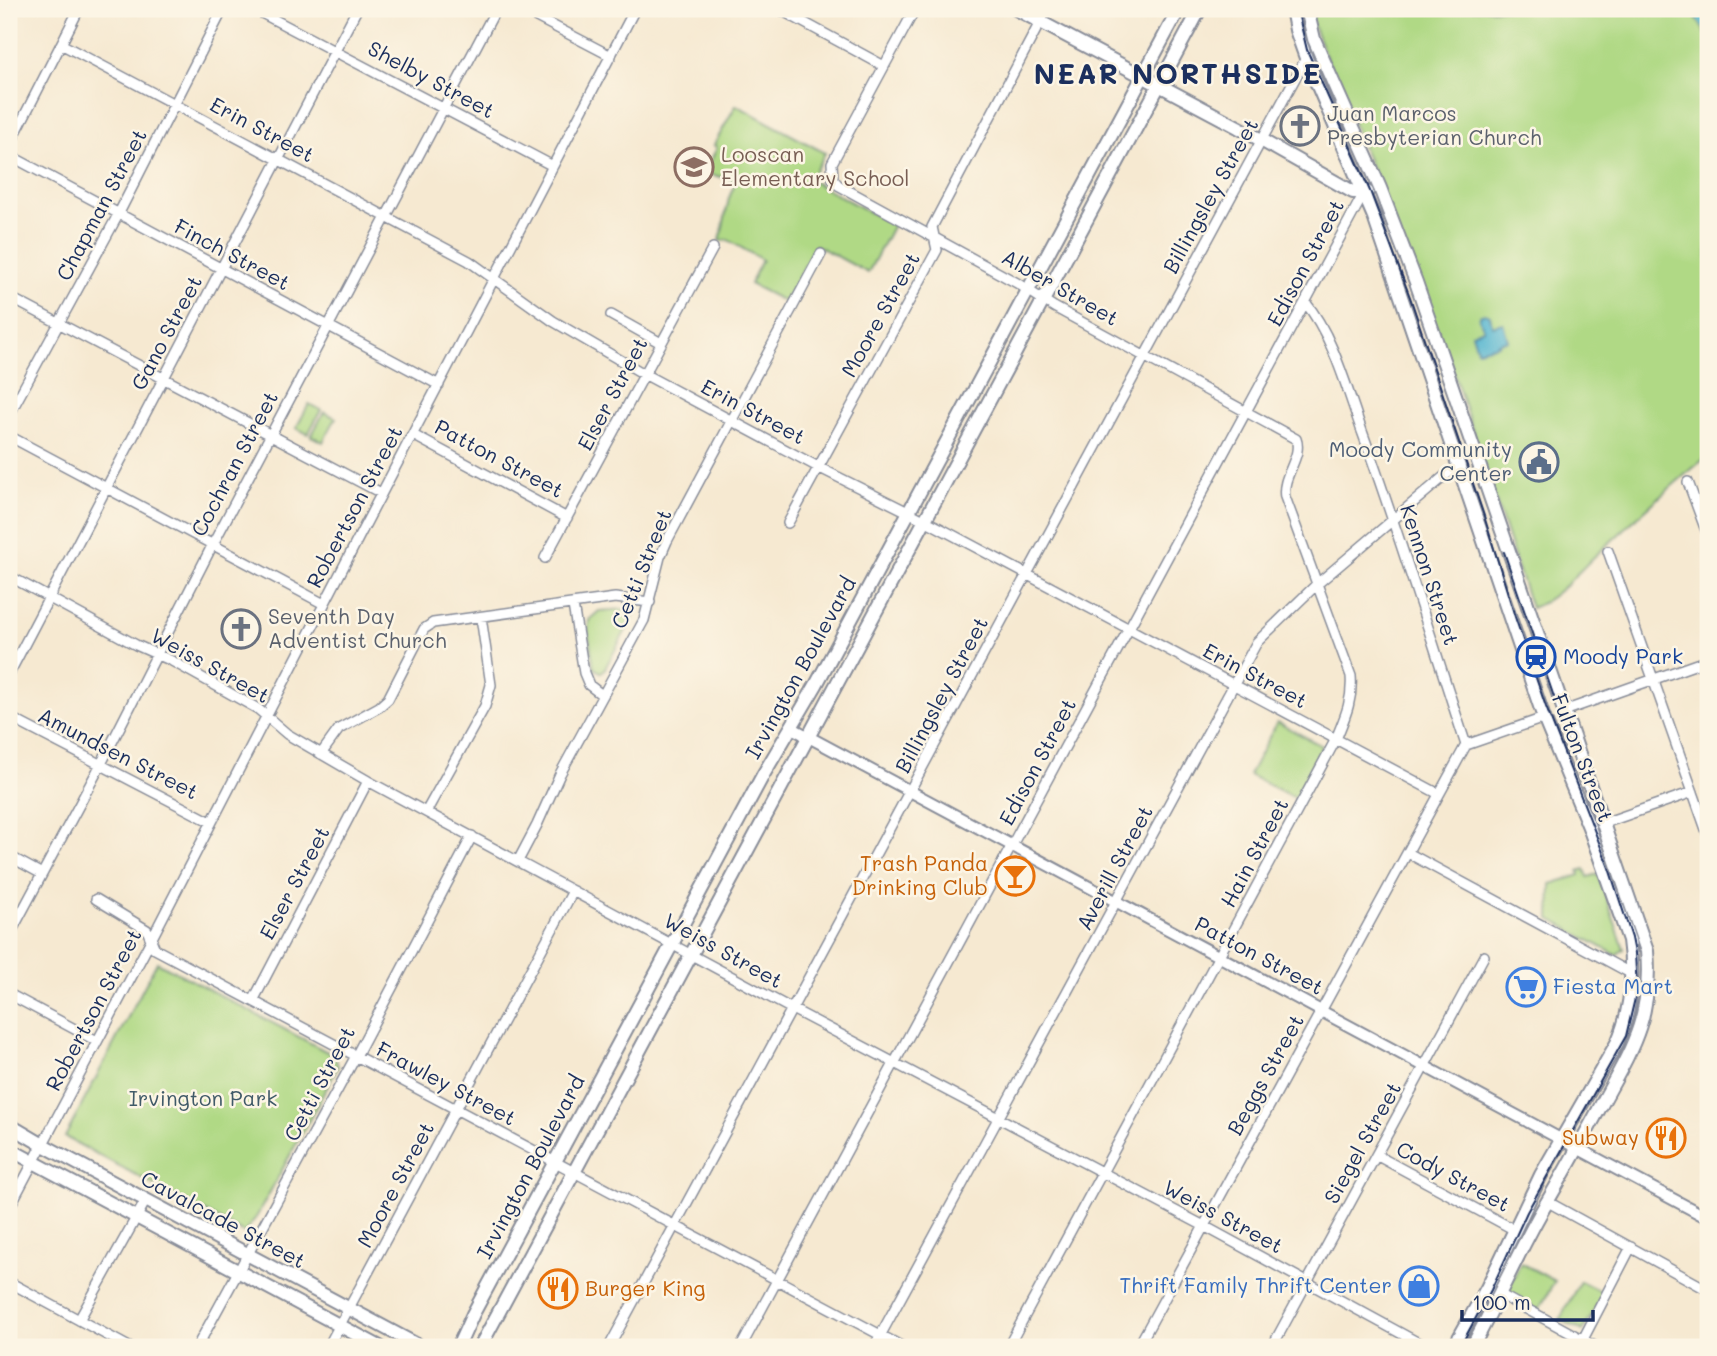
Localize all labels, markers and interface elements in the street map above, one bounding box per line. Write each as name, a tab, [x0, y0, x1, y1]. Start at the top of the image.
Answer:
street label: Shelby Street	[364, 34, 500, 123]
district label: NEAR NORTHSIDE	[1034, 55, 1322, 91]
street label: Erin Street	[206, 90, 319, 167]
place label: Juan Marcos Presbyterian Church	[1327, 99, 1542, 150]
church icon: Juan Marcos Presbyterian Church	[1279, 105, 1321, 147]
street label: Billingsley Street	[1156, 113, 1263, 278]
street label: Chapman Street	[49, 124, 152, 285]
place label: Looscan Elementary School	[721, 140, 909, 191]
school or university icon: Looscan Elementary School	[673, 146, 715, 188]
street label: Edison Street	[1260, 194, 1349, 330]
street label: Finch Street	[170, 212, 295, 296]
street label: Alber Street	[998, 242, 1124, 331]
street label: Moore Street	[834, 247, 925, 381]
street label: Gano Street	[124, 270, 207, 394]
street label: Elser Street	[571, 332, 653, 455]
street label: Erin Street	[697, 372, 810, 449]
street label: Cochran Street	[184, 386, 283, 540]
street label: Patton Street	[431, 412, 569, 503]
street label: Robertson Street	[300, 421, 408, 592]
place label: Moody Community Center	[1329, 435, 1512, 486]
public building icon: Moody Community Center	[1518, 441, 1560, 483]
street label: Kennon Street	[1395, 501, 1466, 648]
street label: Cetti Street	[604, 505, 677, 632]
street label: Irvington Boulevard	[738, 571, 861, 763]
place label: Seventh Day Adventist Church	[268, 602, 446, 653]
church icon: Seventh Day Adventist Church	[220, 608, 262, 650]
street label: Billingsley Street	[888, 611, 993, 777]
street label: Weiss Street	[147, 621, 275, 708]
street label: Erin Street	[1199, 636, 1312, 713]
station icon: Moody Park	[1515, 636, 1557, 678]
place label: Moody Park	[1563, 642, 1683, 669]
street label: Fulton Street	[1547, 689, 1620, 825]
street label: Edison Street	[992, 693, 1081, 829]
street label: Amundsen Street	[34, 701, 203, 805]
street label: Hain Street	[1214, 793, 1294, 911]
street label: Averill Street	[1069, 800, 1158, 934]
street label: Elser Street	[253, 821, 335, 944]
place label: Trash Panda Drinking Club	[852, 849, 988, 900]
bar icon: Trash Panda Drinking Club	[994, 855, 1036, 897]
street label: Weiss Street	[660, 906, 788, 993]
street label: Patton Street	[1191, 909, 1329, 1000]
street label: Robertson Street	[39, 924, 147, 1095]
supermarket icon: Fiesta Mart	[1505, 966, 1547, 1008]
place label: Fiesta Mart	[1553, 972, 1673, 999]
street label: Beggs Street	[1220, 1009, 1309, 1139]
street label: Cetti Street	[277, 1021, 360, 1145]
street label: Frawley Street	[372, 1034, 521, 1131]
street label: Irvington Boulevard	[470, 1070, 590, 1263]
street label: Siegel Street	[1317, 1077, 1406, 1208]
park label: Irvington Park	[129, 1084, 277, 1111]
street label: Moore Street	[350, 1117, 439, 1252]
restaurant icon: Subway	[1645, 1117, 1687, 1159]
place label: Subway	[1562, 1123, 1639, 1150]
street label: Cody Street	[1392, 1134, 1515, 1217]
street label: Cavalcade Street	[137, 1164, 311, 1274]
street label: Weiss Street	[1159, 1173, 1288, 1259]
shop icon: Thrift Family Thrift Center	[1398, 1265, 1440, 1307]
restaurant icon: Burger King	[537, 1268, 579, 1310]
place label: Thrift Family Thrift Center	[1119, 1271, 1392, 1298]
place label: Burger King	[585, 1274, 706, 1301]
scale bar	[1462, 1279, 1593, 1323]
text: 100 m	[1472, 1288, 1531, 1315]

